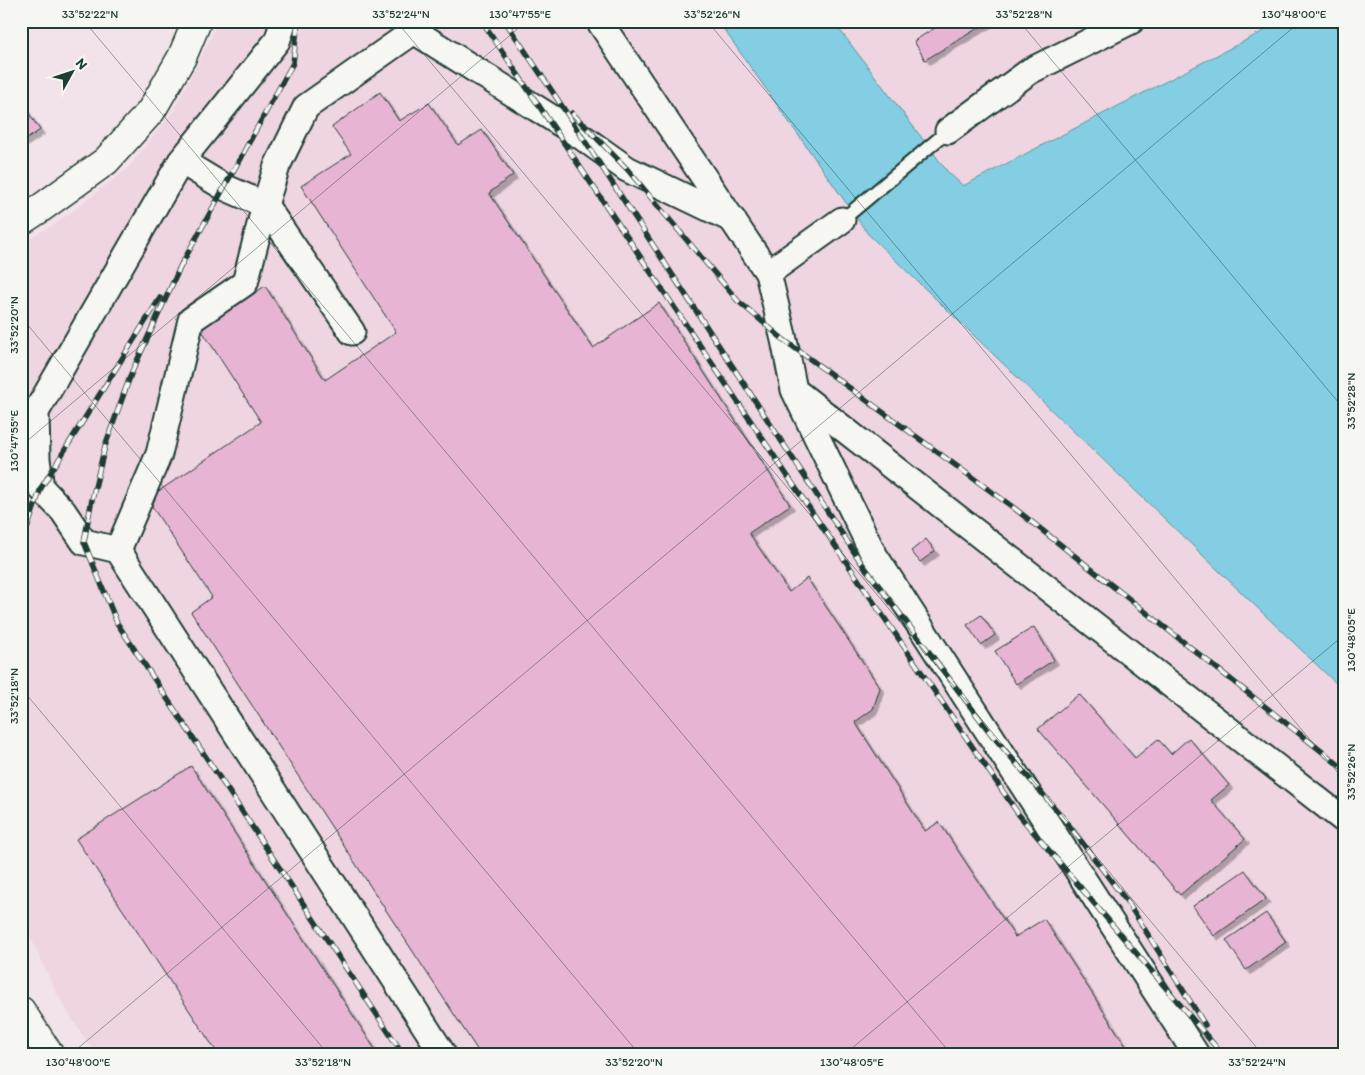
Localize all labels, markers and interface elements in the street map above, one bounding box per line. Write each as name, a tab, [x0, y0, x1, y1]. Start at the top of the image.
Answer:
text: 33°52'22"N	[62, 7, 118, 21]
text: 33°52'24"N	[372, 7, 430, 21]
text: 130°47'55"E	[489, 7, 551, 21]
text: 33°52'26"N	[684, 7, 740, 21]
text: 33°52'28"N	[996, 7, 1052, 21]
text: 130°48'00"E	[1262, 7, 1327, 21]
north arrow	[48, 48, 98, 98]
text: N	[72, 55, 91, 73]
text: 33°52'20"N	[7, 296, 21, 354]
text: 33°52'28"N	[1344, 373, 1358, 429]
text: 130°47'55"E	[7, 410, 21, 472]
text: 130°48'05"E	[1344, 608, 1358, 672]
text: 33°52'18"N	[7, 668, 21, 724]
text: 33°52'26"N	[1344, 744, 1358, 800]
text: 130°48'00"E	[46, 1055, 111, 1069]
text: 33°52'18"N	[295, 1055, 351, 1069]
text: 33°52'20"N	[605, 1055, 663, 1069]
text: 130°48'05"E	[820, 1055, 884, 1069]
text: 33°52'24"N	[1228, 1055, 1286, 1069]

